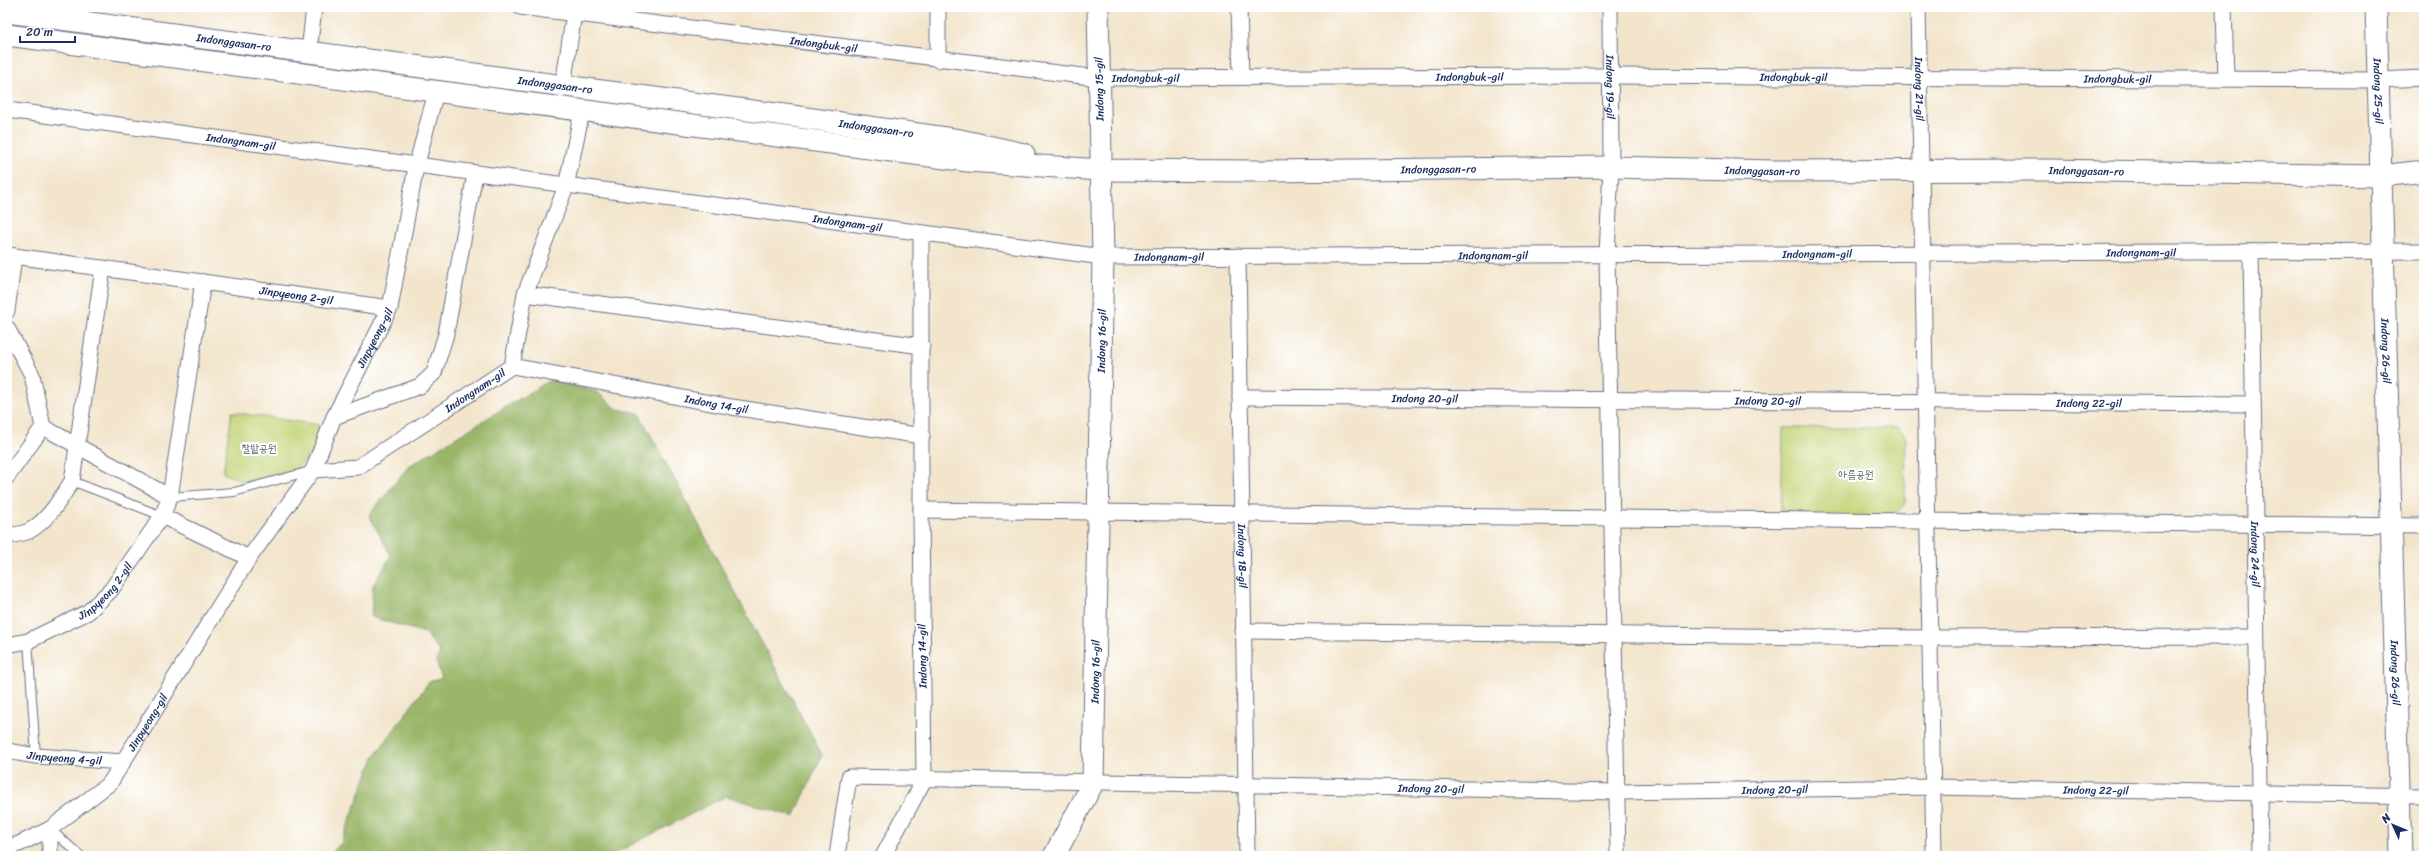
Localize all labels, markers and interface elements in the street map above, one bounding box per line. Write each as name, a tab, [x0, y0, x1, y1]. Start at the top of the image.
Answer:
scale bar	[20, 18, 75, 44]
text: 20 m	[26, 21, 53, 43]
street label: Indonggasan-ro	[194, 28, 273, 57]
street label: Indongbuk-gil	[788, 31, 859, 58]
street label: Indong 19-gil	[1600, 54, 1620, 120]
street label: Indong 15-gil	[1089, 56, 1110, 122]
street label: Indong 21-gil	[1909, 56, 1929, 122]
street label: Indong 25-gil	[2367, 57, 2388, 125]
street label: Indongbuk-gil	[1435, 67, 1504, 87]
street label: Indongbuk-gil	[1759, 68, 1828, 87]
street label: Indongbuk-gil	[1111, 69, 1180, 88]
street label: Indongbuk-gil	[2083, 69, 2152, 89]
street label: Indonggasan-ro	[515, 71, 594, 100]
street label: Indonggasan-ro	[836, 114, 915, 143]
street label: Indongnam-gil	[204, 128, 278, 156]
street label: Indonggasan-ro	[1400, 160, 1477, 179]
street label: Indonggasan-ro	[1723, 161, 1801, 181]
street label: Indonggasan-ro	[2048, 161, 2125, 181]
street label: Indongnam-gil	[810, 209, 884, 237]
street label: Indongnam-gil	[2105, 243, 2177, 262]
street label: Indongnam-gil	[1781, 245, 1853, 264]
street label: Indongnam-gil	[1457, 246, 1529, 265]
street label: Indongnam-gil	[1133, 248, 1205, 267]
street label: Jinpyeong 2-gil	[257, 281, 335, 310]
street label: Jinpyeong-gil	[351, 304, 399, 372]
street label: Indong 16-gil	[1092, 308, 1112, 374]
street label: Indong 26-gil	[2375, 317, 2396, 385]
street label: Indongnam-gil	[440, 363, 510, 418]
street label: Indong 14-gil	[682, 389, 751, 420]
street label: Indong 20-gil	[1391, 389, 1459, 409]
street label: Indong 20-gil	[1734, 391, 1802, 411]
street label: Indong 22-gil	[2055, 394, 2123, 413]
park label: 찰밭공원	[241, 439, 277, 458]
park label: 아름공원	[1838, 465, 1874, 484]
street label: Indong 24-gil	[2245, 520, 2265, 588]
street label: Indong 18-gil	[1232, 523, 1252, 589]
street label: Jinpyeong 2-gil	[74, 558, 138, 626]
street label: Indong 14-gil	[912, 623, 933, 689]
street label: Indong 16-gil	[1085, 639, 1106, 705]
street label: Indong 26-gil	[2385, 639, 2406, 707]
street label: Jinpyeong-gil	[122, 689, 174, 756]
street label: Jinpyeong 4-gil	[25, 745, 103, 771]
street label: Indong 20-gil	[1397, 779, 1465, 799]
street label: Indong 20-gil	[1741, 780, 1809, 800]
street label: Indong 22-gil	[2062, 780, 2130, 801]
north arrow	[2373, 805, 2413, 845]
text: N	[2376, 809, 2396, 828]

